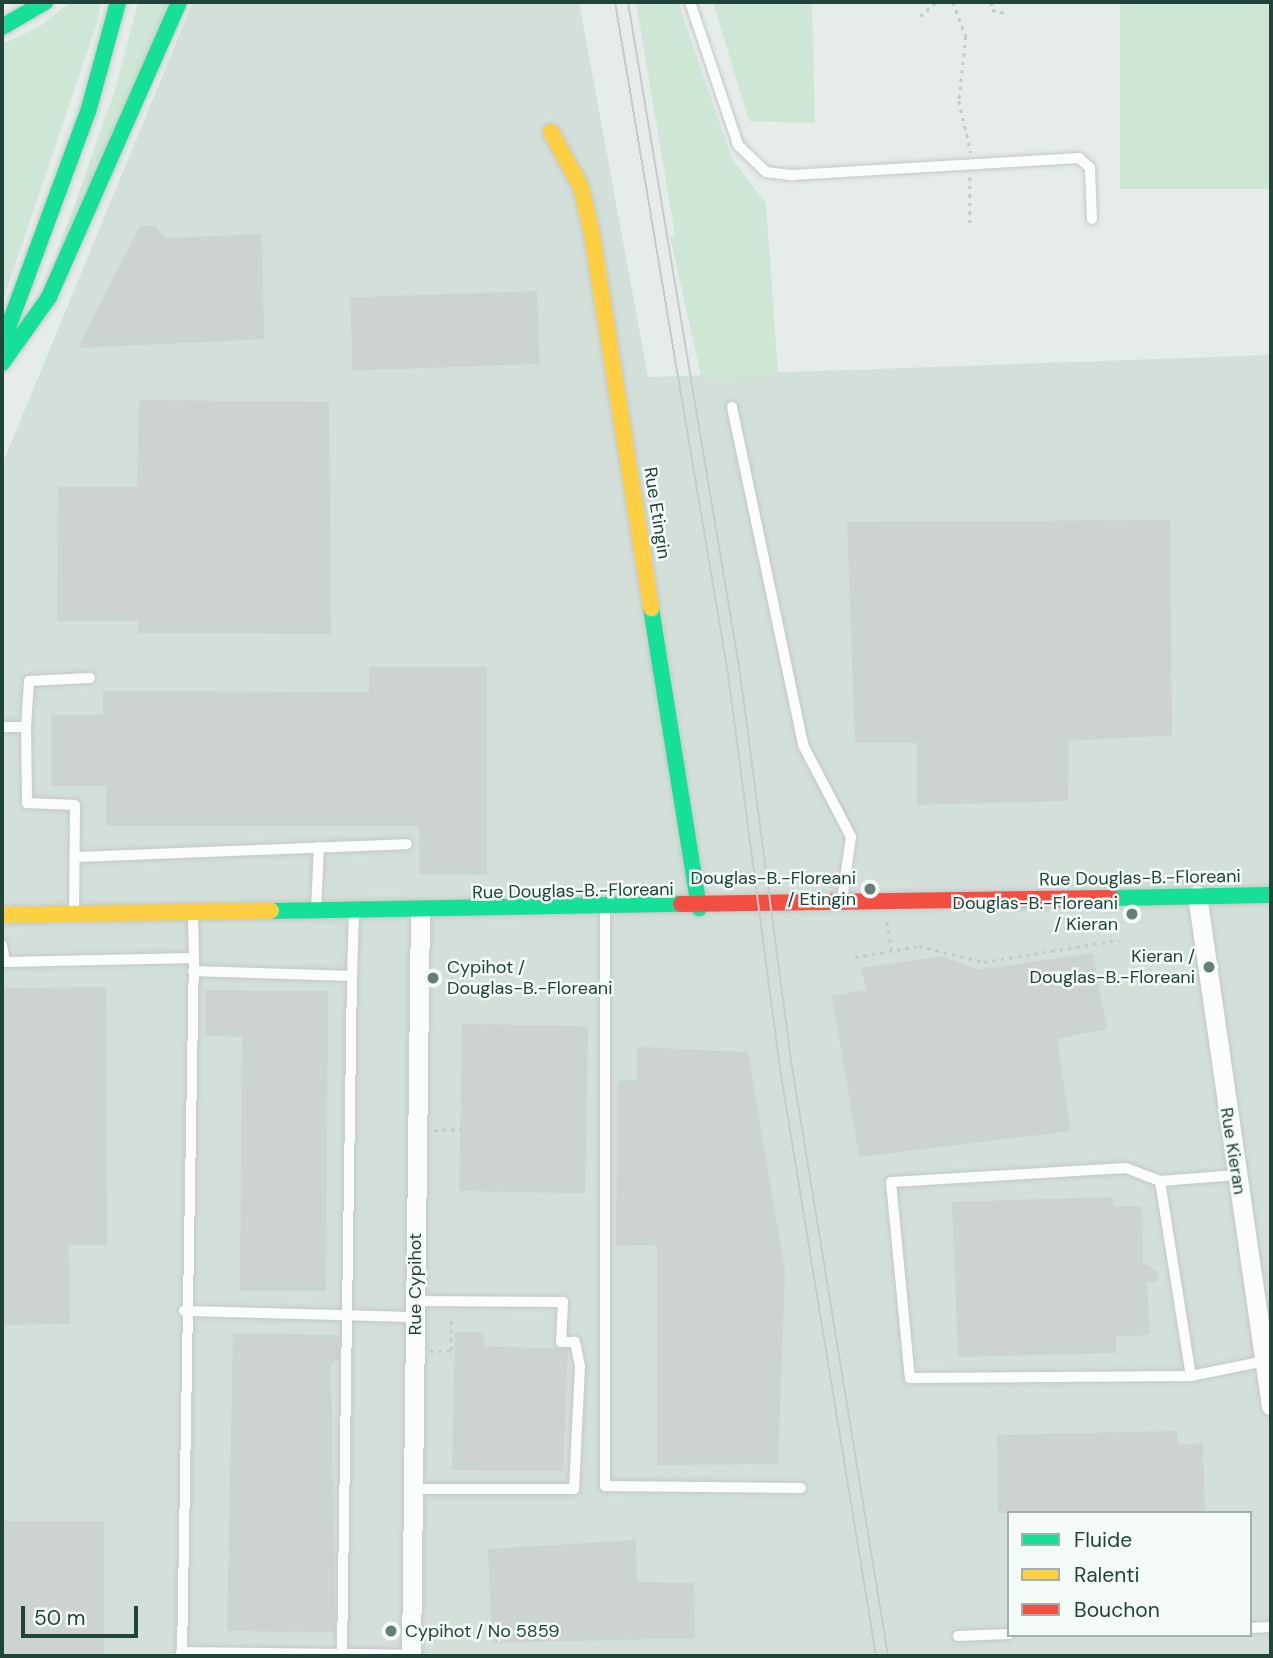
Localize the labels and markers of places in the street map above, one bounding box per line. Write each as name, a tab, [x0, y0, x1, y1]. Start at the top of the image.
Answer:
place label: Douglas-B.-Floreani / Etingin	[691, 868, 856, 910]
marker: Douglas-B.-Floreani / Etingin	[862, 881, 878, 897]
place label: Douglas-B.-Floreani / Kieran	[953, 893, 1118, 936]
marker: Douglas-B.-Floreani / Kieran	[1124, 906, 1140, 922]
place label: Kieran / Douglas-B.-Floreani	[1030, 946, 1195, 988]
place label: Cypihot / Douglas-B.-Floreani	[447, 957, 612, 1000]
marker: Kieran / Douglas-B.-Floreani	[1201, 959, 1217, 975]
marker: Cypihot / Douglas-B.-Floreani	[425, 970, 441, 986]
place label: Cypihot / No 5859	[405, 1620, 559, 1642]
marker: Cypihot / No 5859	[383, 1623, 399, 1639]

